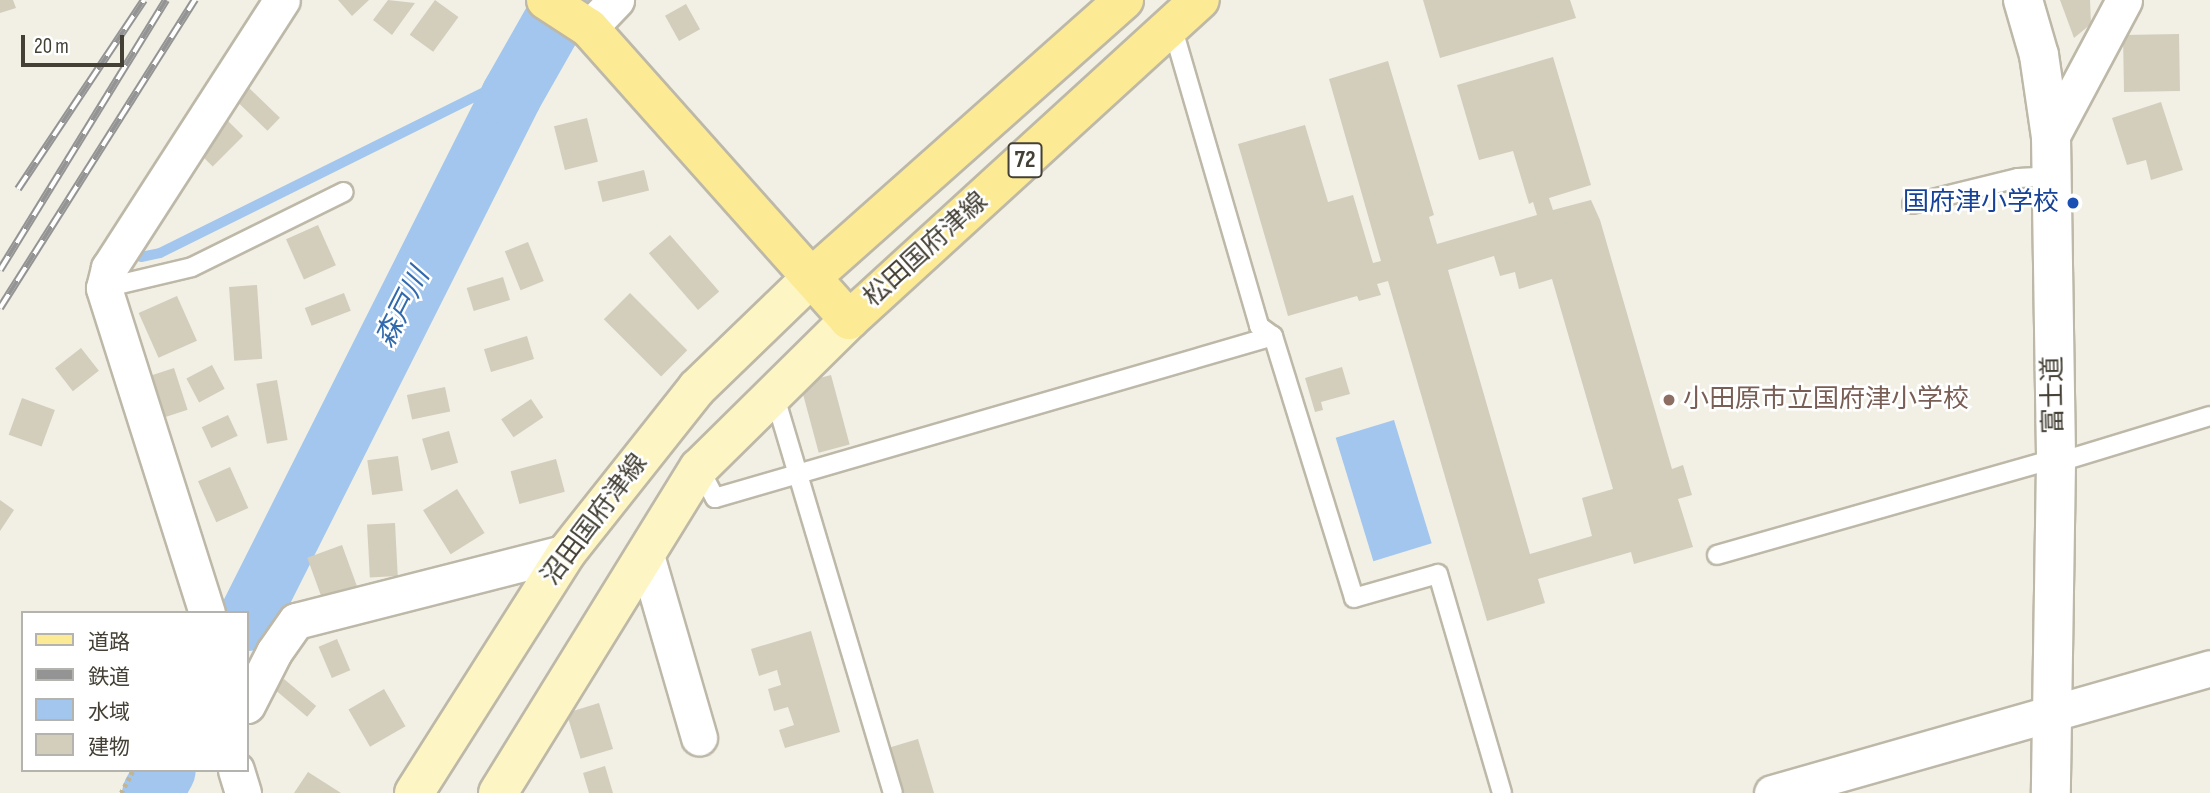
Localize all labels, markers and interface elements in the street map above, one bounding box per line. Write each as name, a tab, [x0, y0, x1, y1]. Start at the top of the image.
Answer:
scale bar	[24, 21, 128, 65]
text: 20 m	[34, 34, 69, 59]
road number: 72	[1007, 140, 1042, 180]
street label: 松田国府津線	[858, 186, 994, 314]
place label: 国府津小学校	[1903, 187, 2059, 219]
marker: 国府津小学校	[2065, 195, 2081, 211]
water label: 森戸川	[369, 263, 437, 353]
street label: 富士道	[2038, 356, 2070, 434]
place label: 小田原市立国府津小学校	[1683, 384, 1969, 416]
marker: 小田原市立国府津小学校	[1661, 392, 1677, 408]
street label: 沼田国府津線	[536, 448, 654, 592]
legend	[21, 611, 248, 772]
text: 道路	[88, 630, 130, 655]
text: 鉄道	[88, 665, 130, 690]
text: 水域	[88, 700, 130, 725]
text: 建物	[88, 735, 130, 760]

